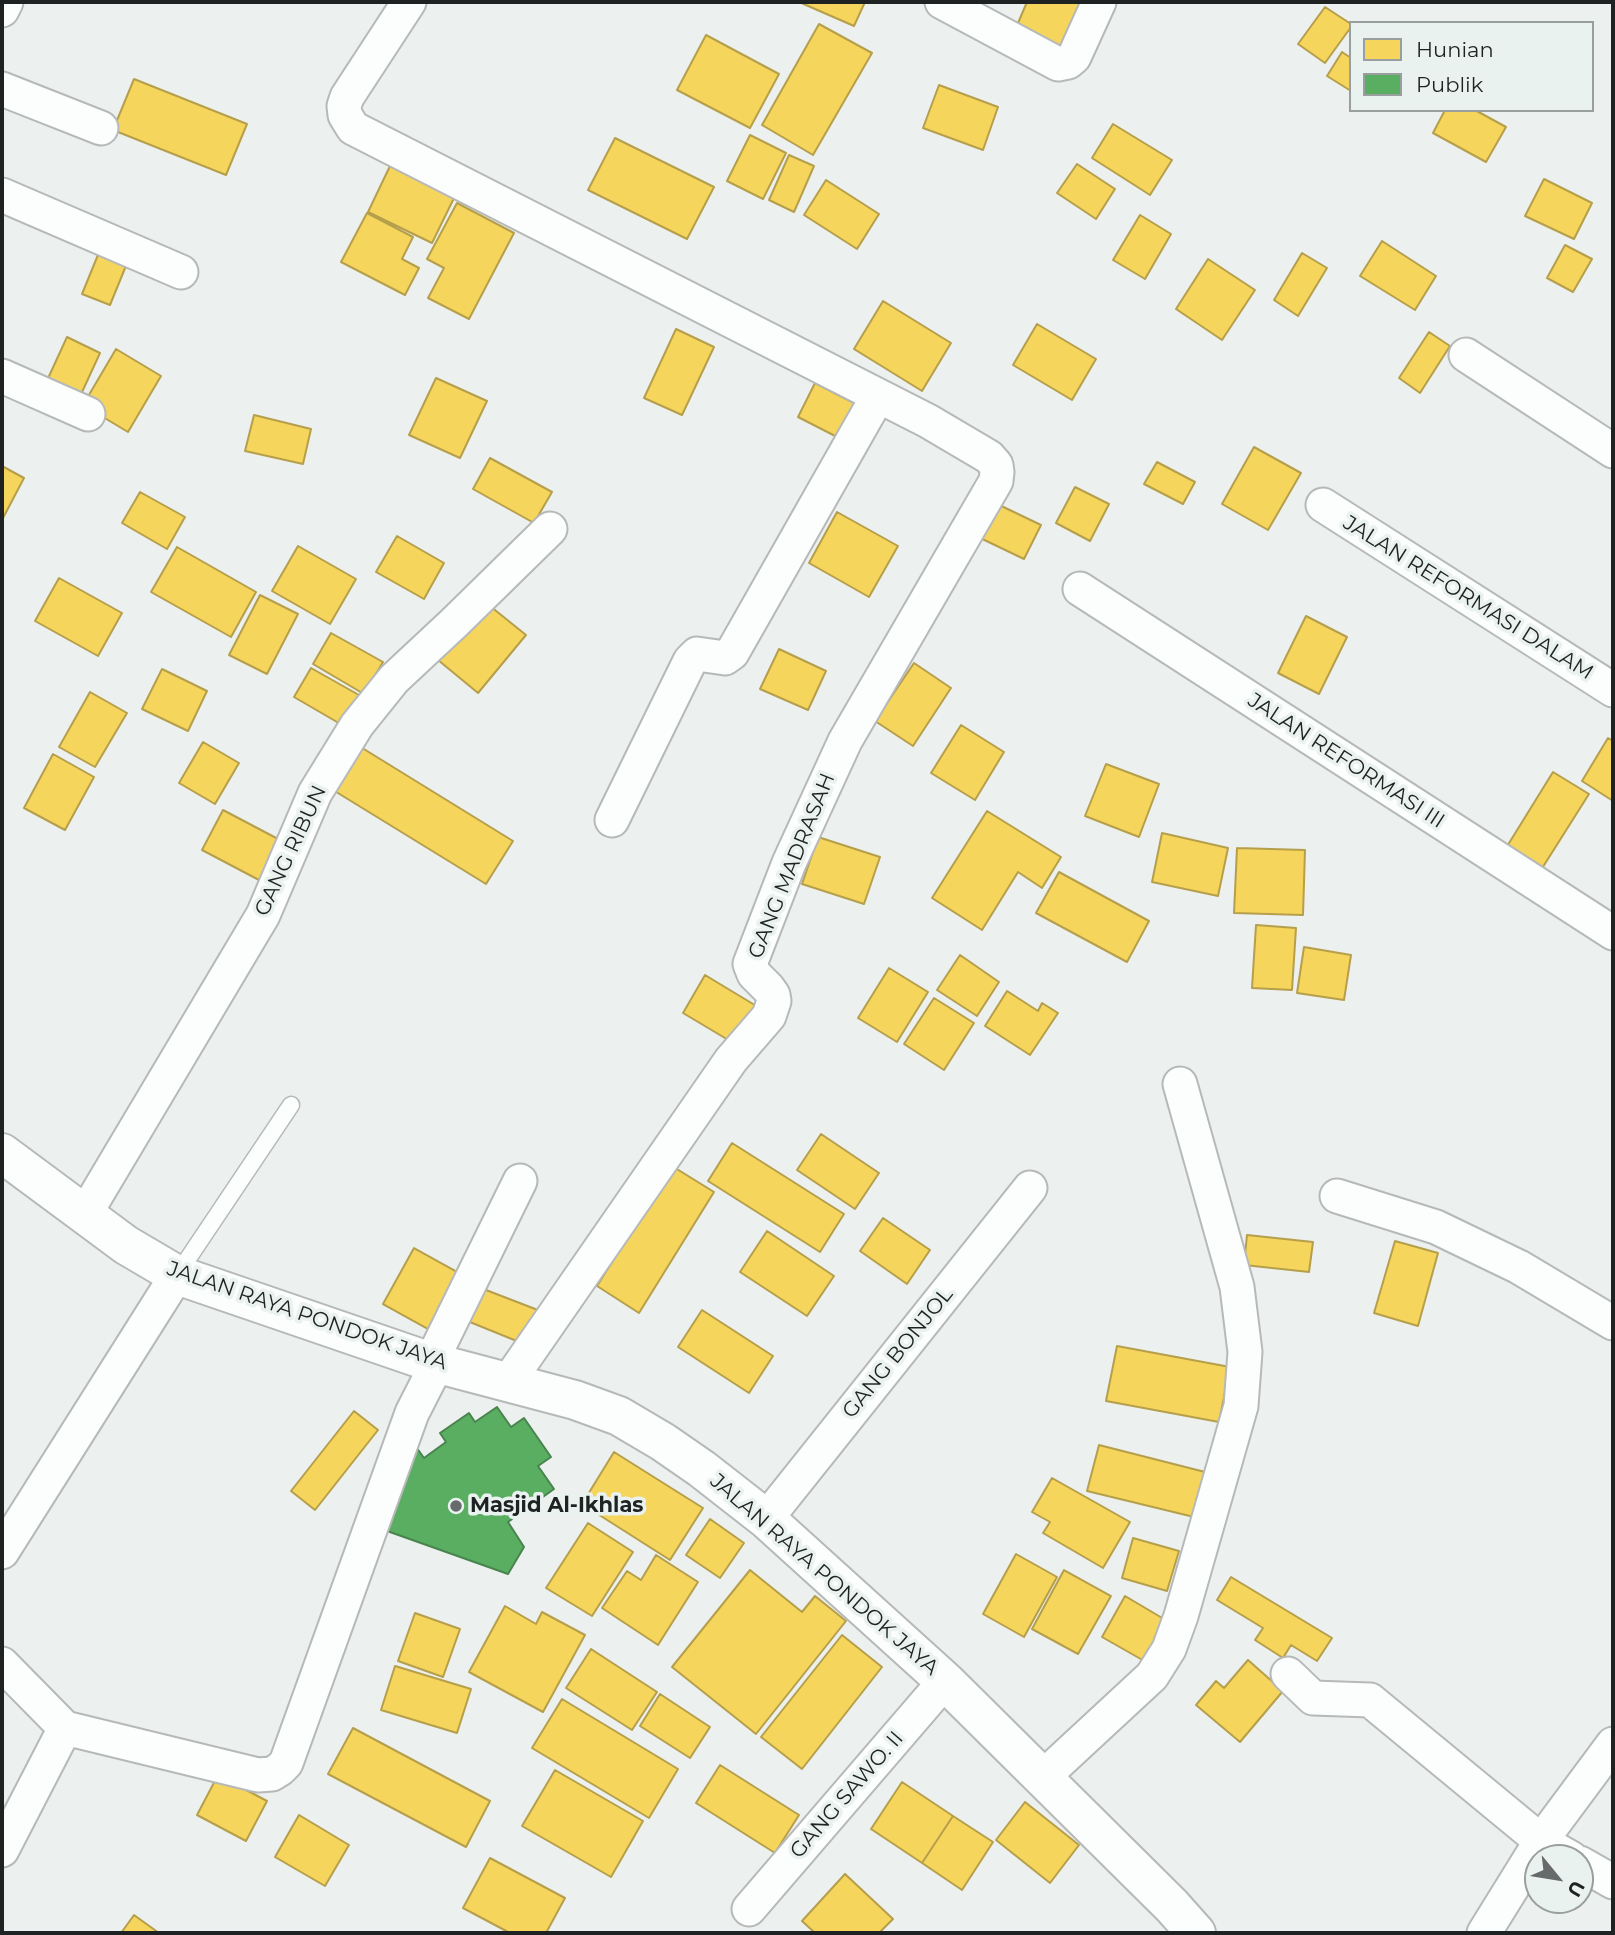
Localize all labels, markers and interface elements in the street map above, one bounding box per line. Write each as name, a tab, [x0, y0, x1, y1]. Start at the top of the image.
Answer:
legend	[1349, 21, 1594, 112]
text: Hunian	[1416, 37, 1494, 62]
text: Publik	[1416, 72, 1483, 97]
street label: JALAN REFORMASI DALAM	[1338, 510, 1598, 686]
street label: JALAN REFORMASI III	[1243, 688, 1449, 834]
street label: GANG MADRASAH	[743, 770, 841, 962]
street label: GANG RIBUN	[250, 782, 332, 920]
street label: JALAN RAYA PONDOK JAYA	[164, 1256, 450, 1376]
street label: GANG BONJOL	[838, 1282, 958, 1424]
street label: JALAN RAYA PONDOK JAYA	[705, 1469, 943, 1681]
place label: Masjid Al-Ikhlas	[470, 1493, 644, 1519]
marker: Masjid Al-Ikhlas	[448, 1498, 464, 1514]
street label: GANG SAWO. II	[785, 1726, 909, 1864]
north arrow	[1524, 1844, 1594, 1914]
text: U	[1562, 1877, 1590, 1901]

